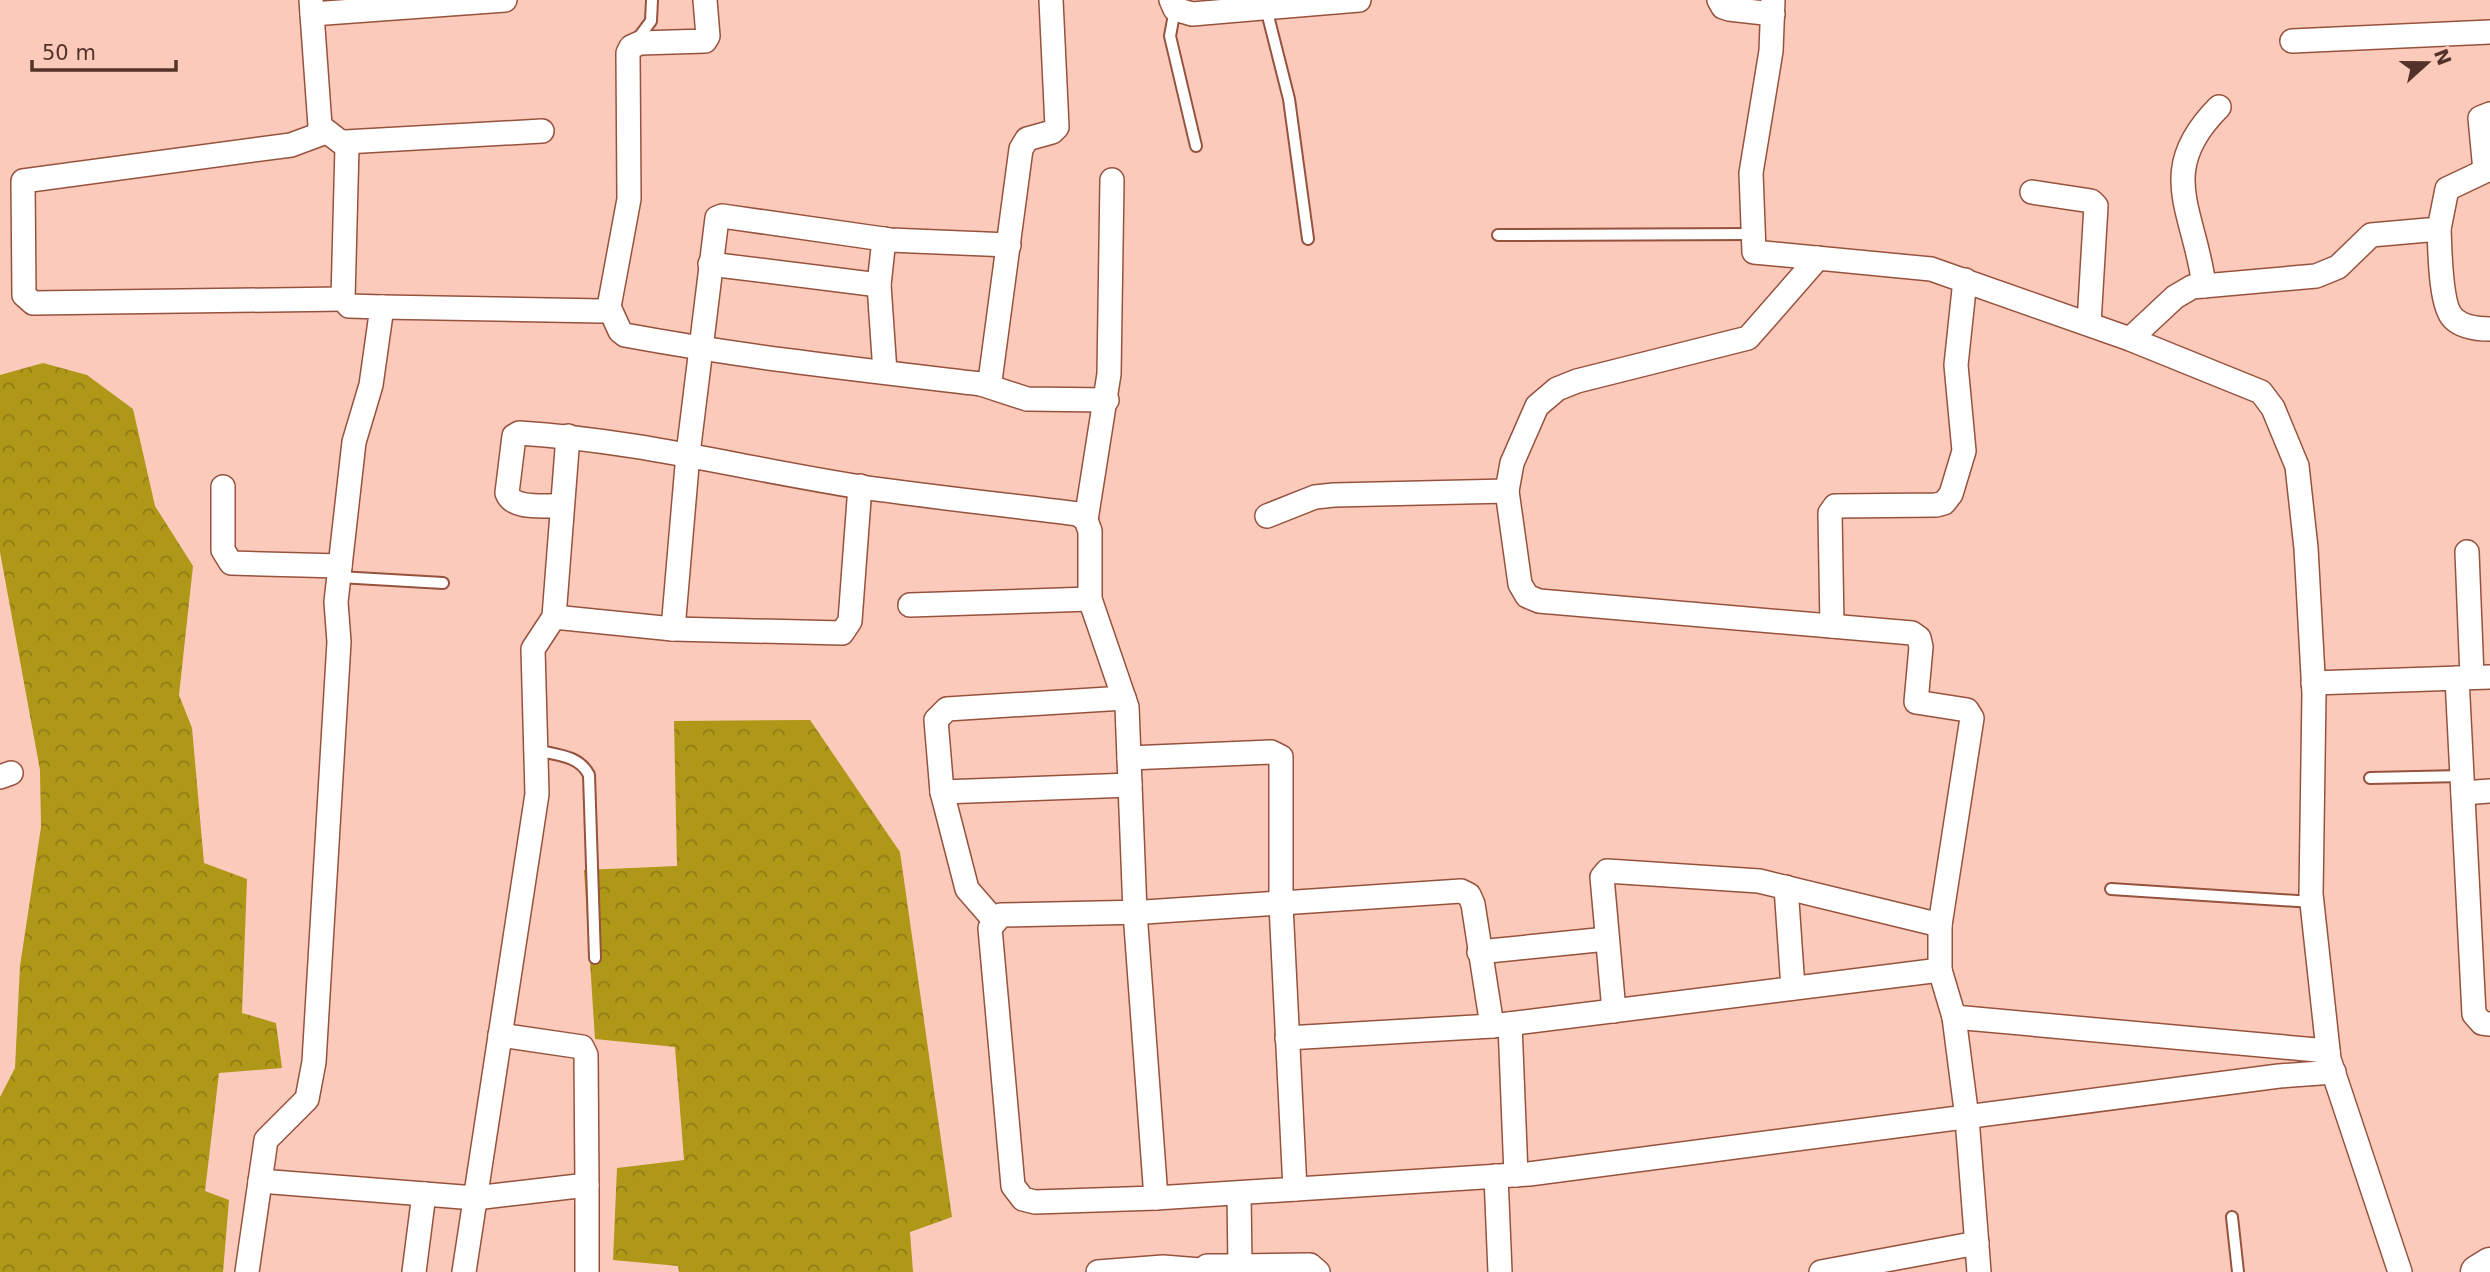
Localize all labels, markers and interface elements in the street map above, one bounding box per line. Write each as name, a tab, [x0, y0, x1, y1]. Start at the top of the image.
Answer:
scale bar	[32, 28, 175, 72]
north arrow	[2392, 28, 2462, 98]
text: 50 m	[42, 41, 96, 65]
text: N	[2430, 46, 2456, 68]

